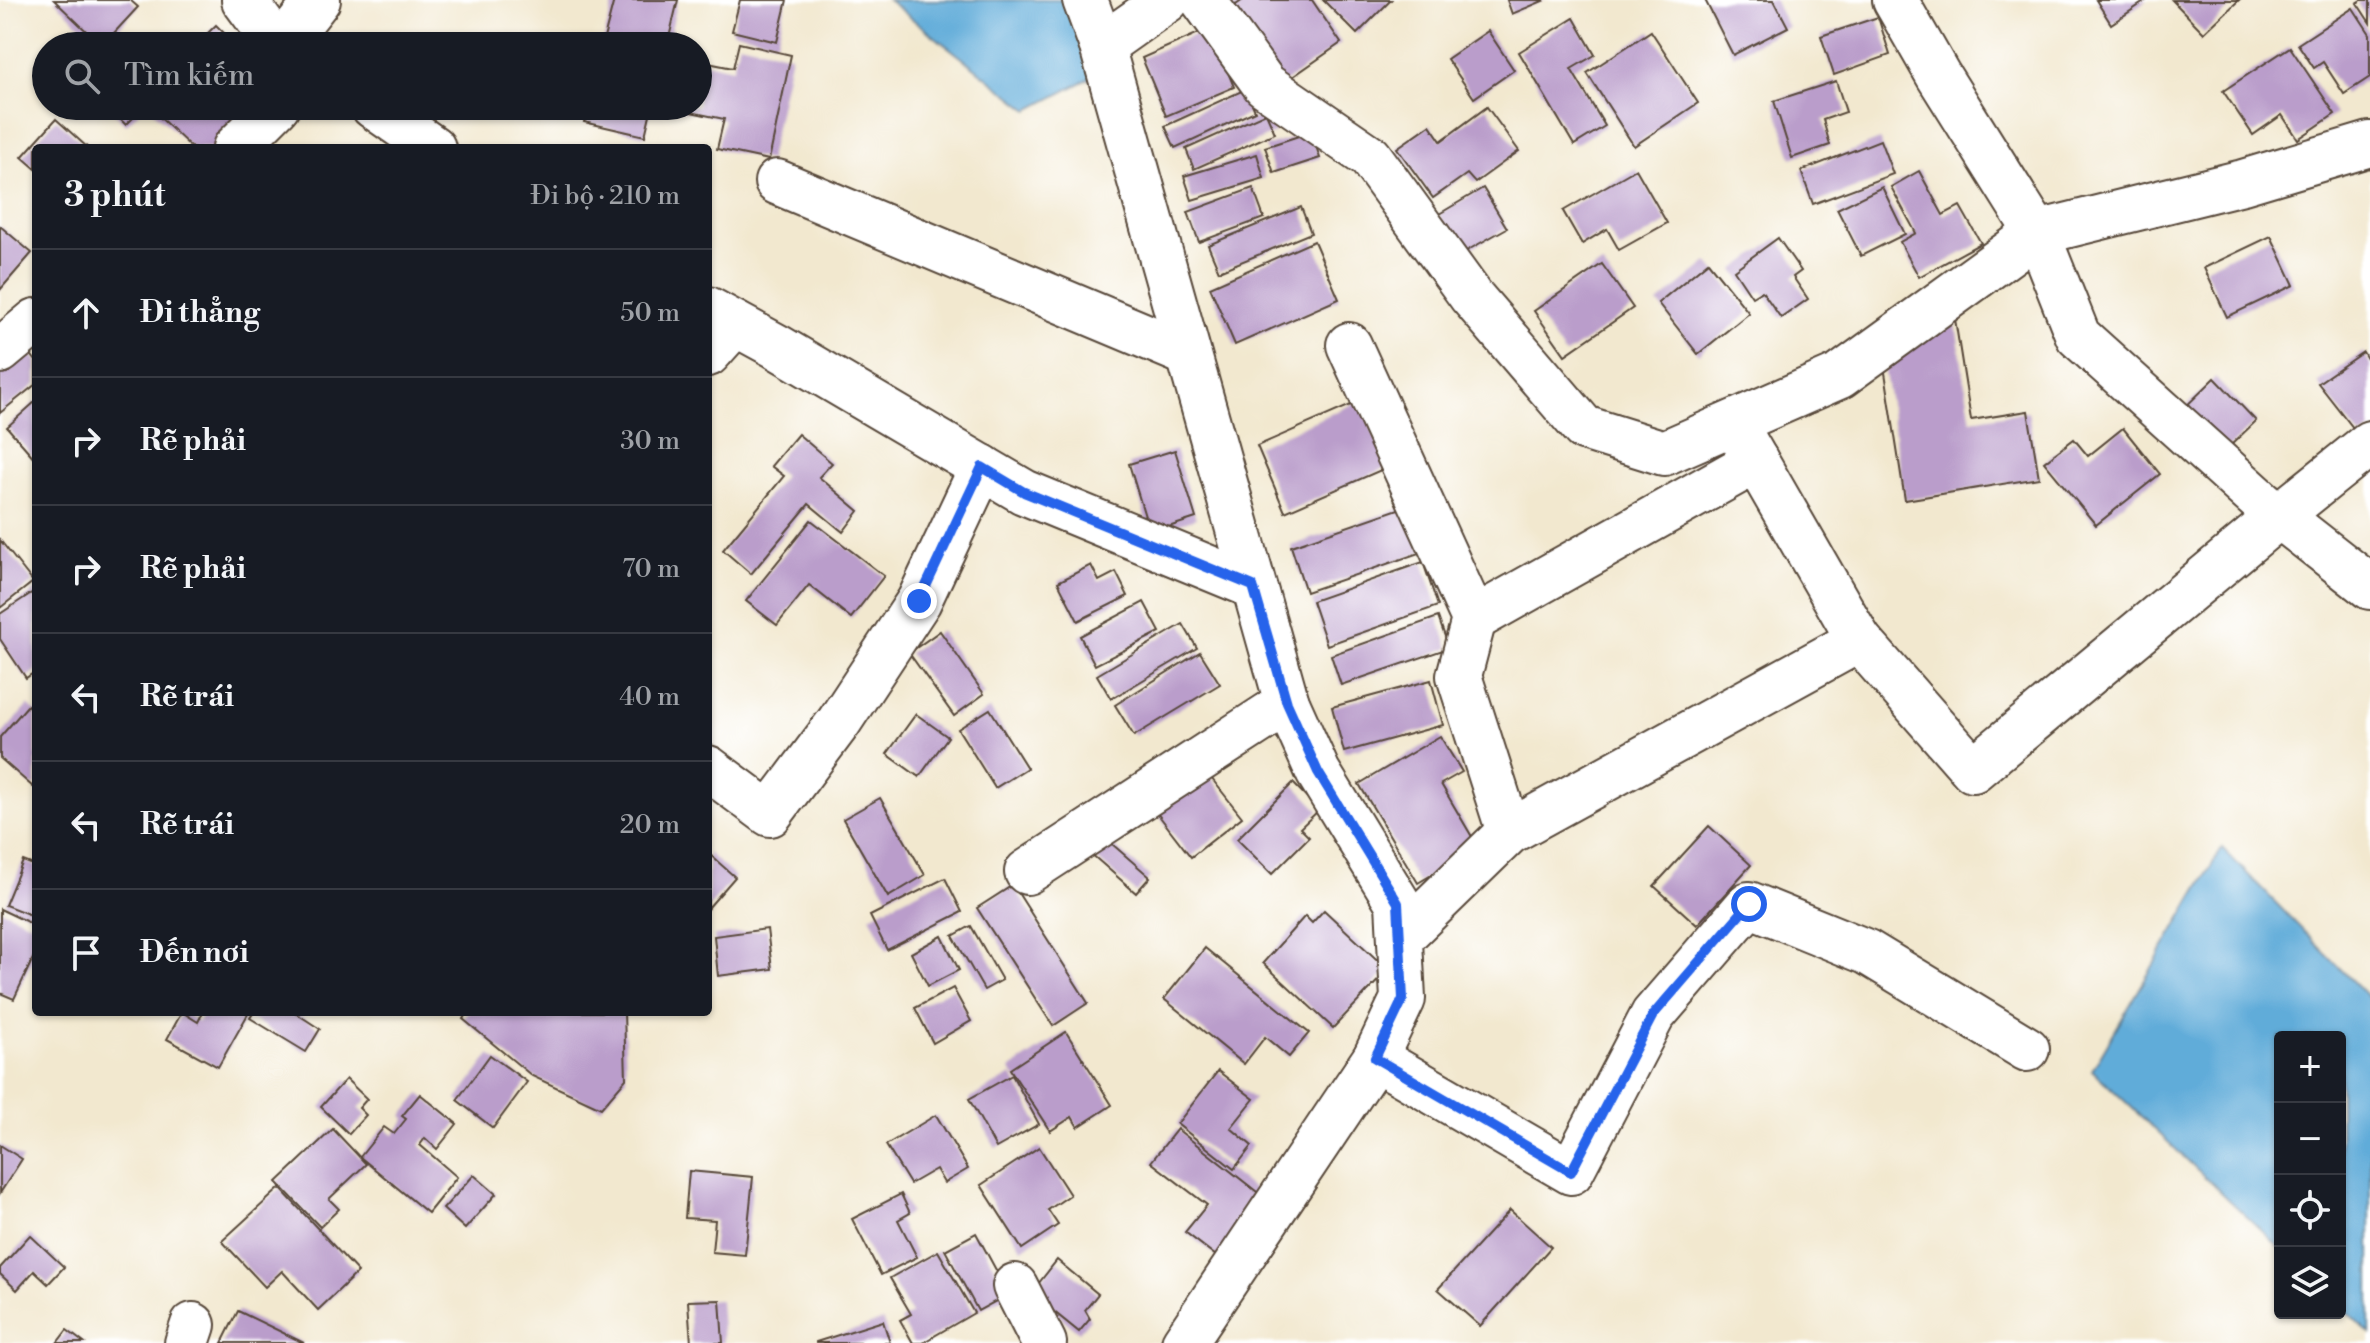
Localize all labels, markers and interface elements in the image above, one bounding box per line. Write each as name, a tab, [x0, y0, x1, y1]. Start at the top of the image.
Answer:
search box	[32, 32, 712, 120]
icon: search	[60, 54, 104, 98]
text: Tìm kiếm	[124, 57, 254, 95]
text: 3 phút	[64, 175, 165, 217]
text: Đi bộ · 210 m	[531, 180, 680, 212]
icon: ahead	[64, 291, 108, 335]
text: Đi thẳng	[140, 294, 260, 332]
text: 50 m	[620, 297, 680, 329]
icon: right	[64, 419, 108, 463]
text: Rẽ phải	[140, 422, 246, 460]
text: 30 m	[620, 425, 680, 457]
icon: right	[64, 547, 108, 591]
text: Rẽ phải	[140, 550, 246, 588]
text: 70 m	[622, 553, 680, 585]
route end	[901, 583, 937, 619]
icon: left	[64, 675, 108, 719]
text: Rẽ trái	[140, 678, 234, 716]
text: 40 m	[619, 681, 680, 713]
icon: left	[64, 803, 108, 847]
text: Rẽ trái	[140, 806, 234, 844]
text: 20 m	[620, 809, 680, 841]
route start	[1731, 886, 1767, 922]
icon: arrive	[64, 931, 108, 975]
text: Đến nơi	[140, 934, 249, 972]
map controls	[2274, 1031, 2346, 1319]
button: +	[2274, 1031, 2346, 1103]
button: −	[2274, 1103, 2346, 1175]
button: locate	[2274, 1175, 2346, 1247]
button: layers	[2274, 1247, 2346, 1319]

